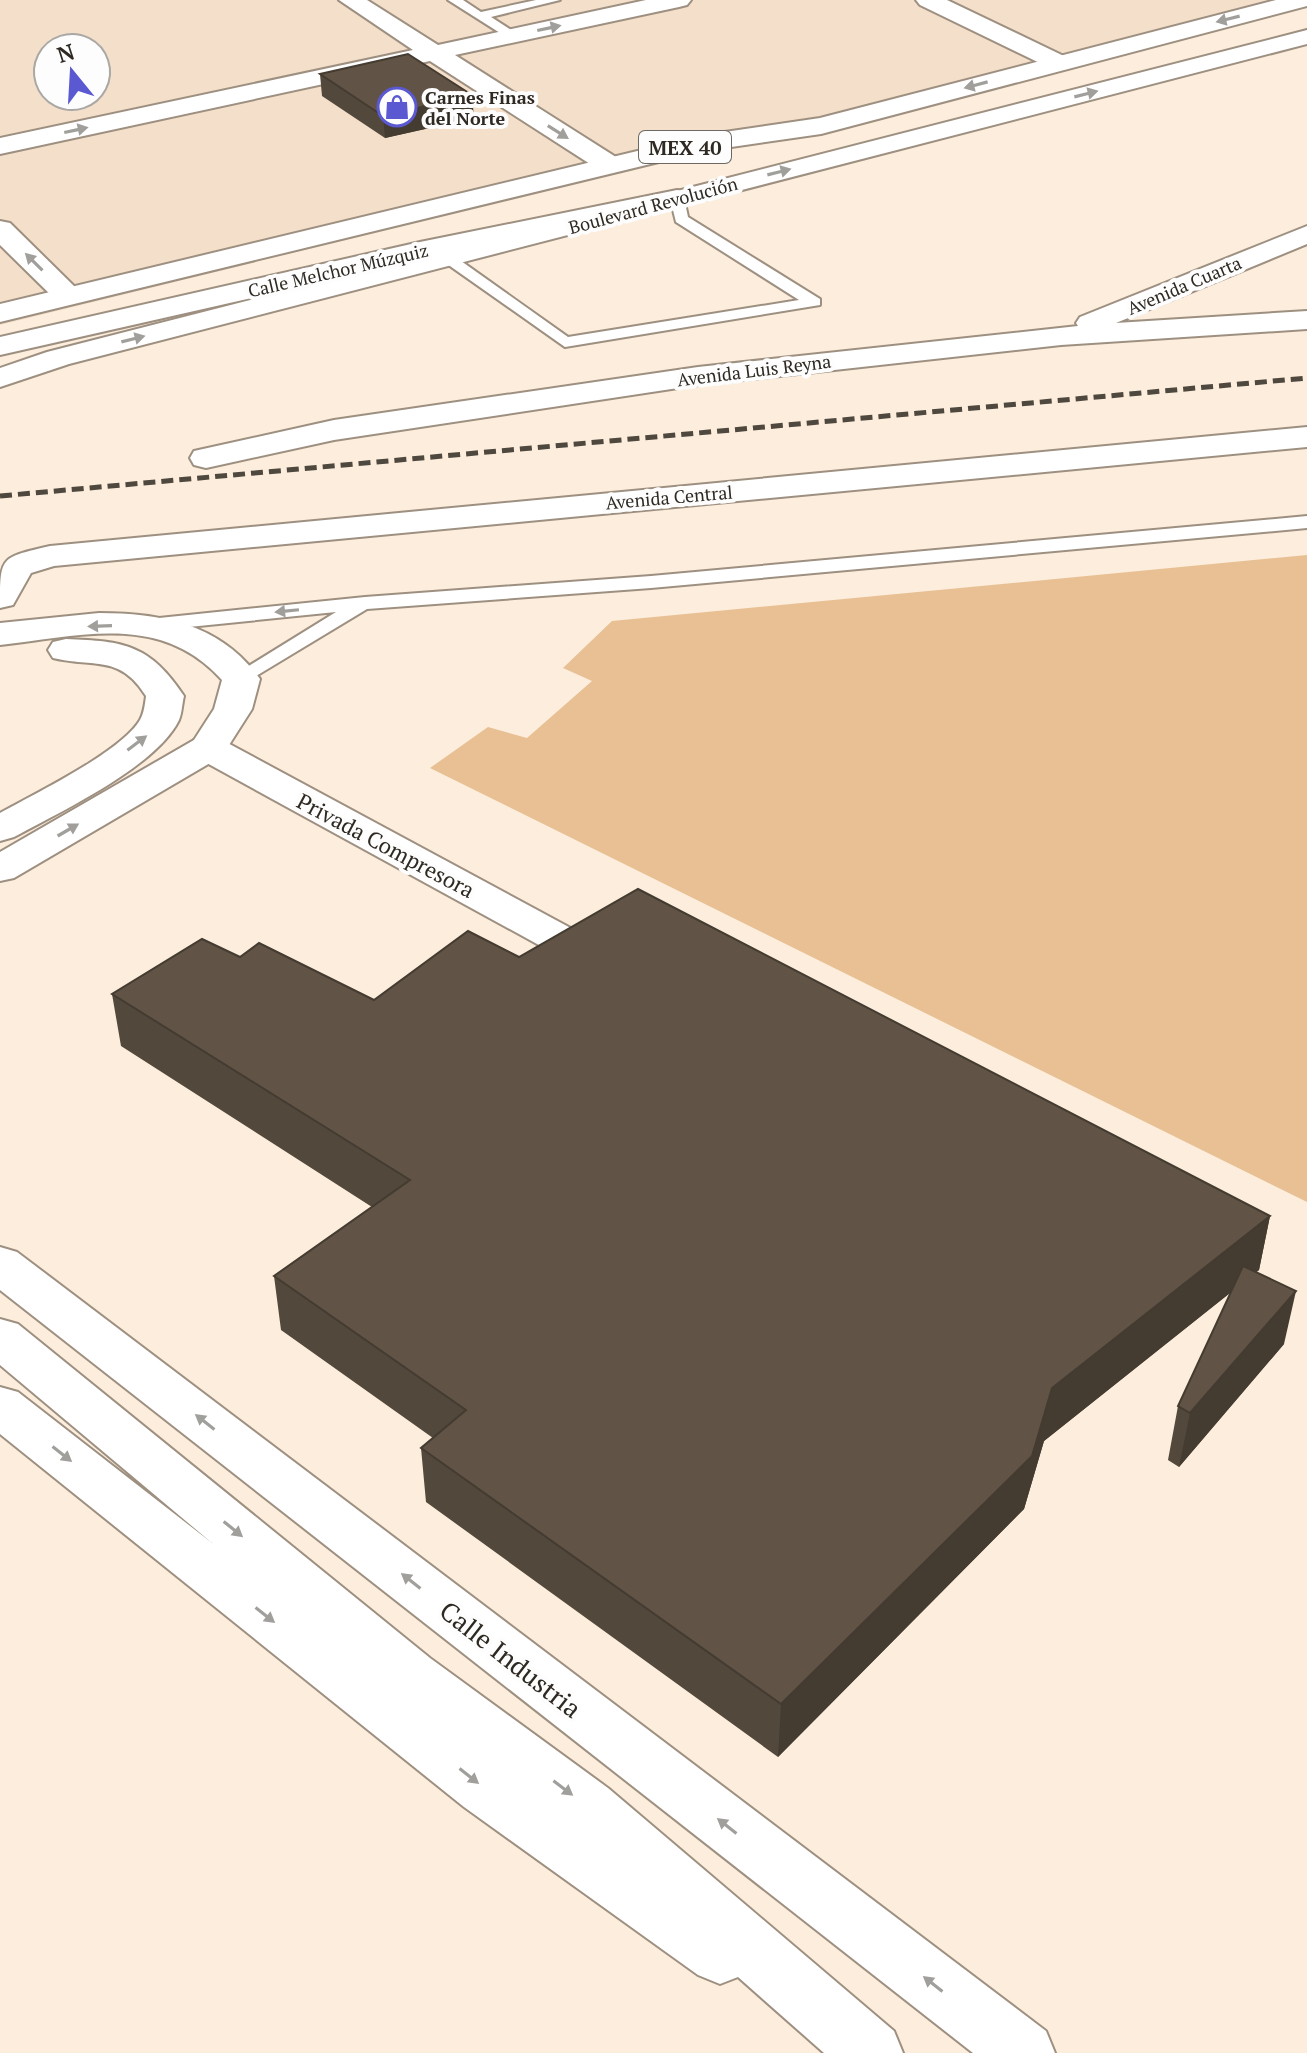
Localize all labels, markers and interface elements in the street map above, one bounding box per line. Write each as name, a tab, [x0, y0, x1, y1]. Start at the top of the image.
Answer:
one-way arrow	[1215, 14, 1240, 26]
one-way arrow	[537, 21, 562, 33]
north arrow	[32, 32, 112, 112]
text: N	[53, 36, 78, 69]
one-way arrow	[964, 79, 989, 91]
place label: Carnes Finas del Norte	[425, 85, 535, 130]
shop icon: Carnes Finas del Norte	[376, 86, 418, 128]
one-way arrow	[1073, 87, 1098, 100]
one-way arrow	[64, 123, 89, 136]
one-way arrow	[547, 124, 569, 138]
road number: MEX 40	[639, 131, 731, 163]
one-way arrow	[767, 165, 792, 177]
street label: Boulevard Revolución	[566, 171, 740, 239]
street label: Calle Melchor Múzquiz	[246, 238, 430, 302]
street label: Avenida Cuarta	[1123, 250, 1245, 320]
one-way arrow	[25, 253, 44, 272]
one-way arrow	[121, 333, 146, 345]
street label: Avenida Luis Reyna	[676, 349, 832, 391]
street label: Avenida Central	[604, 479, 734, 515]
one-way arrow	[274, 604, 299, 617]
one-way arrow	[87, 619, 112, 632]
one-way arrow	[127, 736, 147, 752]
street label: Privada Compresora	[292, 786, 480, 904]
one-way arrow	[57, 823, 79, 837]
one-way arrow	[195, 1415, 215, 1431]
one-way arrow	[52, 1445, 72, 1461]
one-way arrow	[223, 1520, 243, 1537]
one-way arrow	[401, 1573, 421, 1590]
street label: Calle Industria	[433, 1593, 589, 1725]
one-way arrow	[255, 1606, 275, 1623]
one-way arrow	[459, 1768, 479, 1784]
one-way arrow	[552, 1780, 573, 1796]
one-way arrow	[717, 1818, 738, 1834]
one-way arrow	[923, 1977, 943, 1993]

